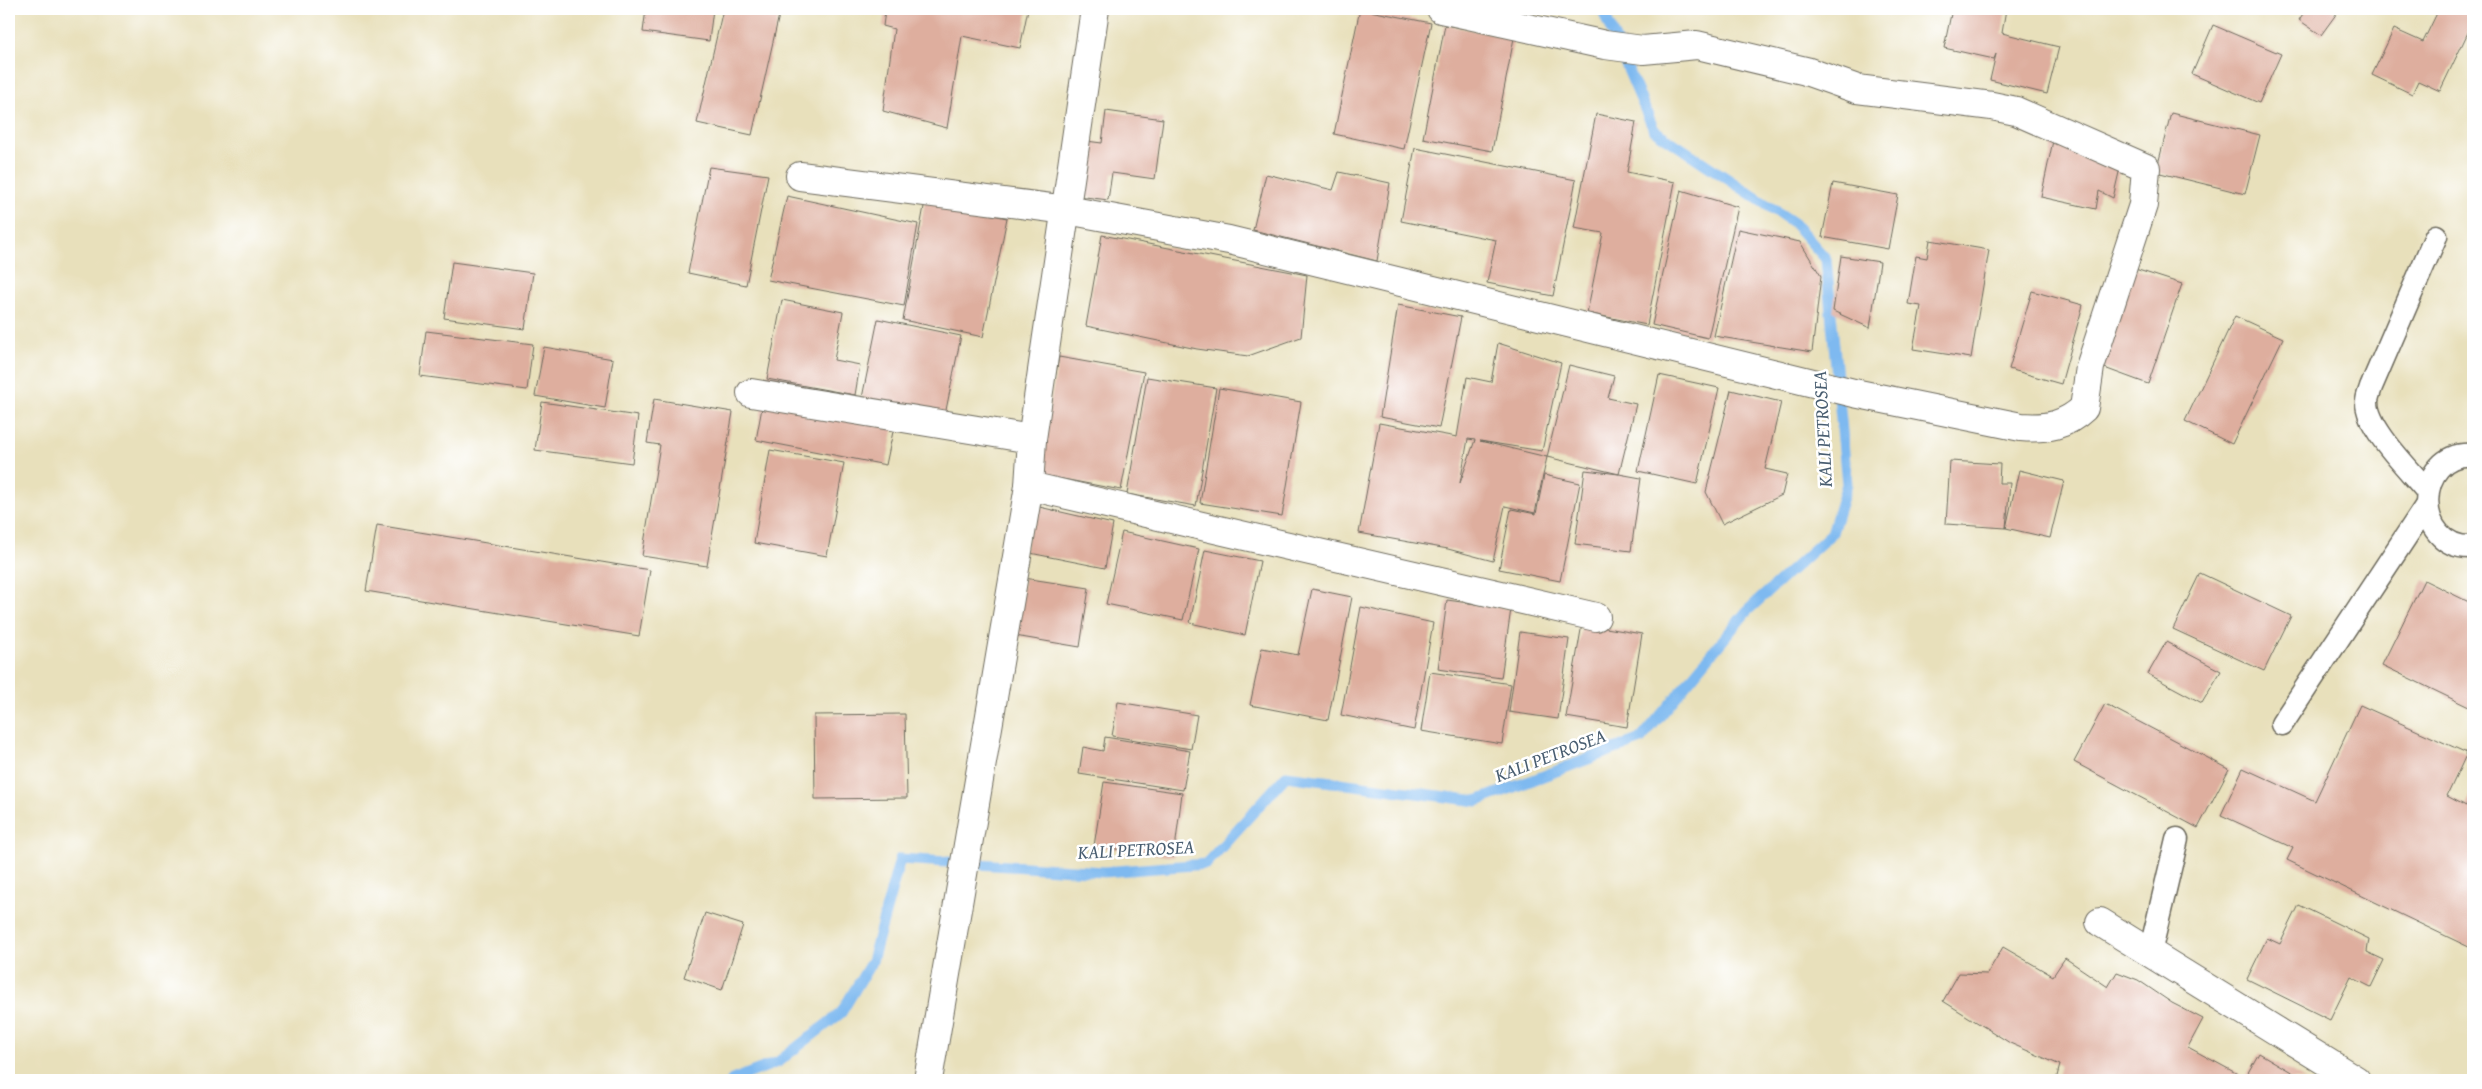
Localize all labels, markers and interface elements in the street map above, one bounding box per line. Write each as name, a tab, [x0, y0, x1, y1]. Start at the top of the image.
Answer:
water label: KALI PETROSEA	[1805, 370, 1839, 489]
water label: KALI PETROSEA	[1490, 721, 1610, 789]
water label: KALI PETROSEA	[1076, 832, 1195, 866]

